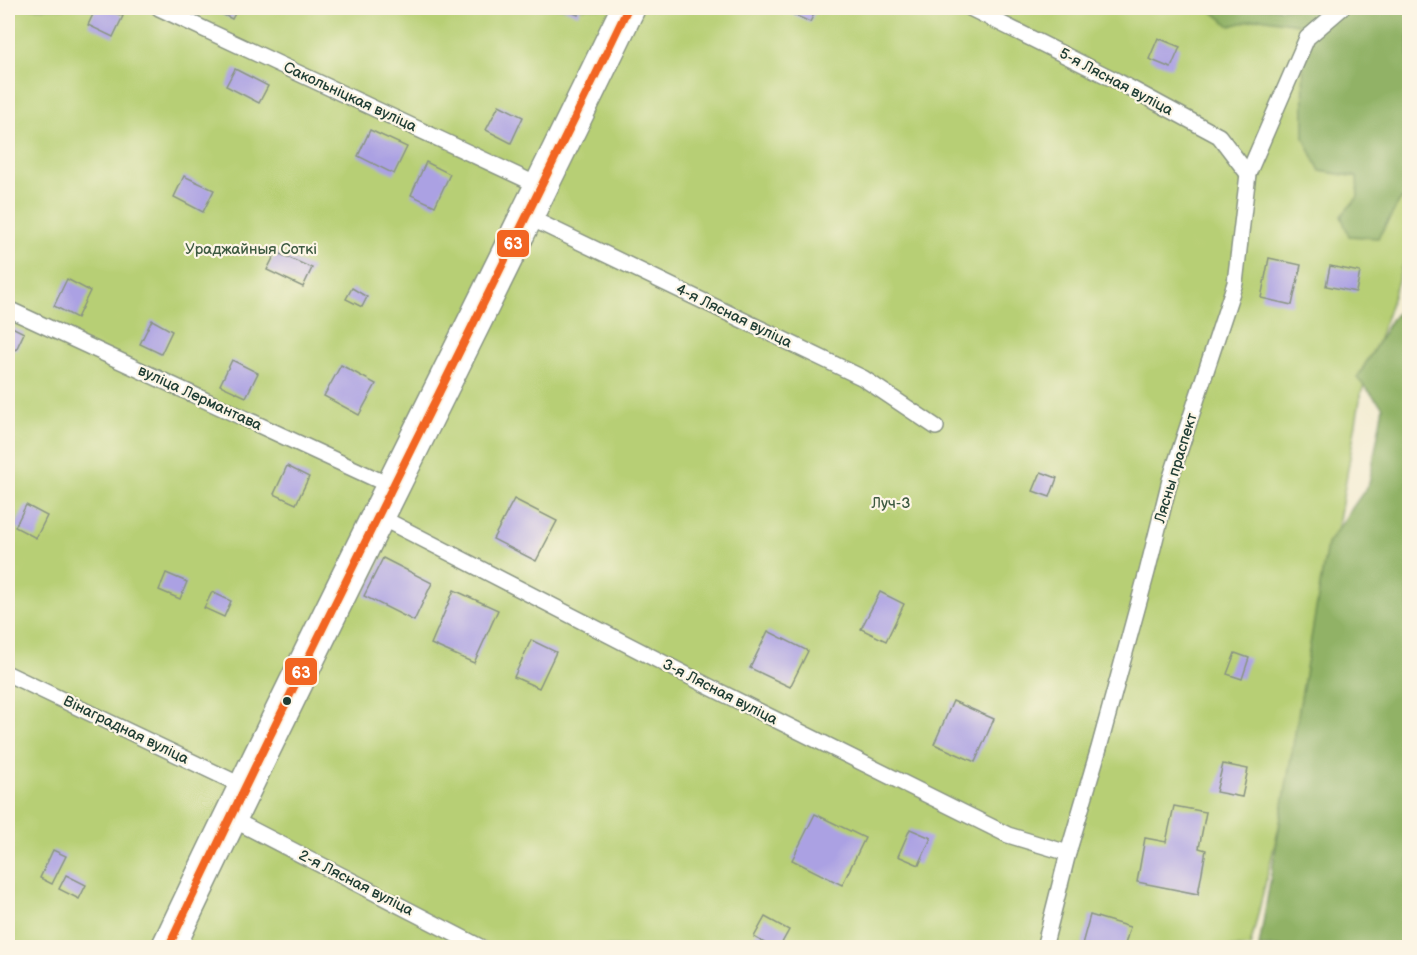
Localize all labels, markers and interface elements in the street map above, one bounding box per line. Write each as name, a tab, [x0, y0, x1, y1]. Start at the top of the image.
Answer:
street label: 5-я Лясная вуліца	[1056, 44, 1176, 120]
street label: Сакольніцкая вуліца	[280, 58, 420, 136]
line badge: 63	[496, 229, 530, 258]
text: 63	[503, 235, 523, 254]
park label: Ураджайныя Соткі	[185, 240, 317, 259]
street label: 4-я Лясная вуліца	[673, 280, 795, 352]
street label: вуліца Лермантава	[135, 361, 265, 435]
street label: Лясны праспект	[1150, 411, 1202, 526]
park label: Луч-3	[871, 494, 910, 513]
street label: 3-я Лясная вуліца	[659, 655, 781, 729]
line badge: 63	[284, 657, 318, 686]
text: 63	[291, 664, 311, 683]
street label: Вінаградная вуліца	[60, 691, 192, 769]
unlabelled marker	[281, 695, 293, 707]
street label: 2-я Лясная вуліца	[295, 846, 417, 920]

